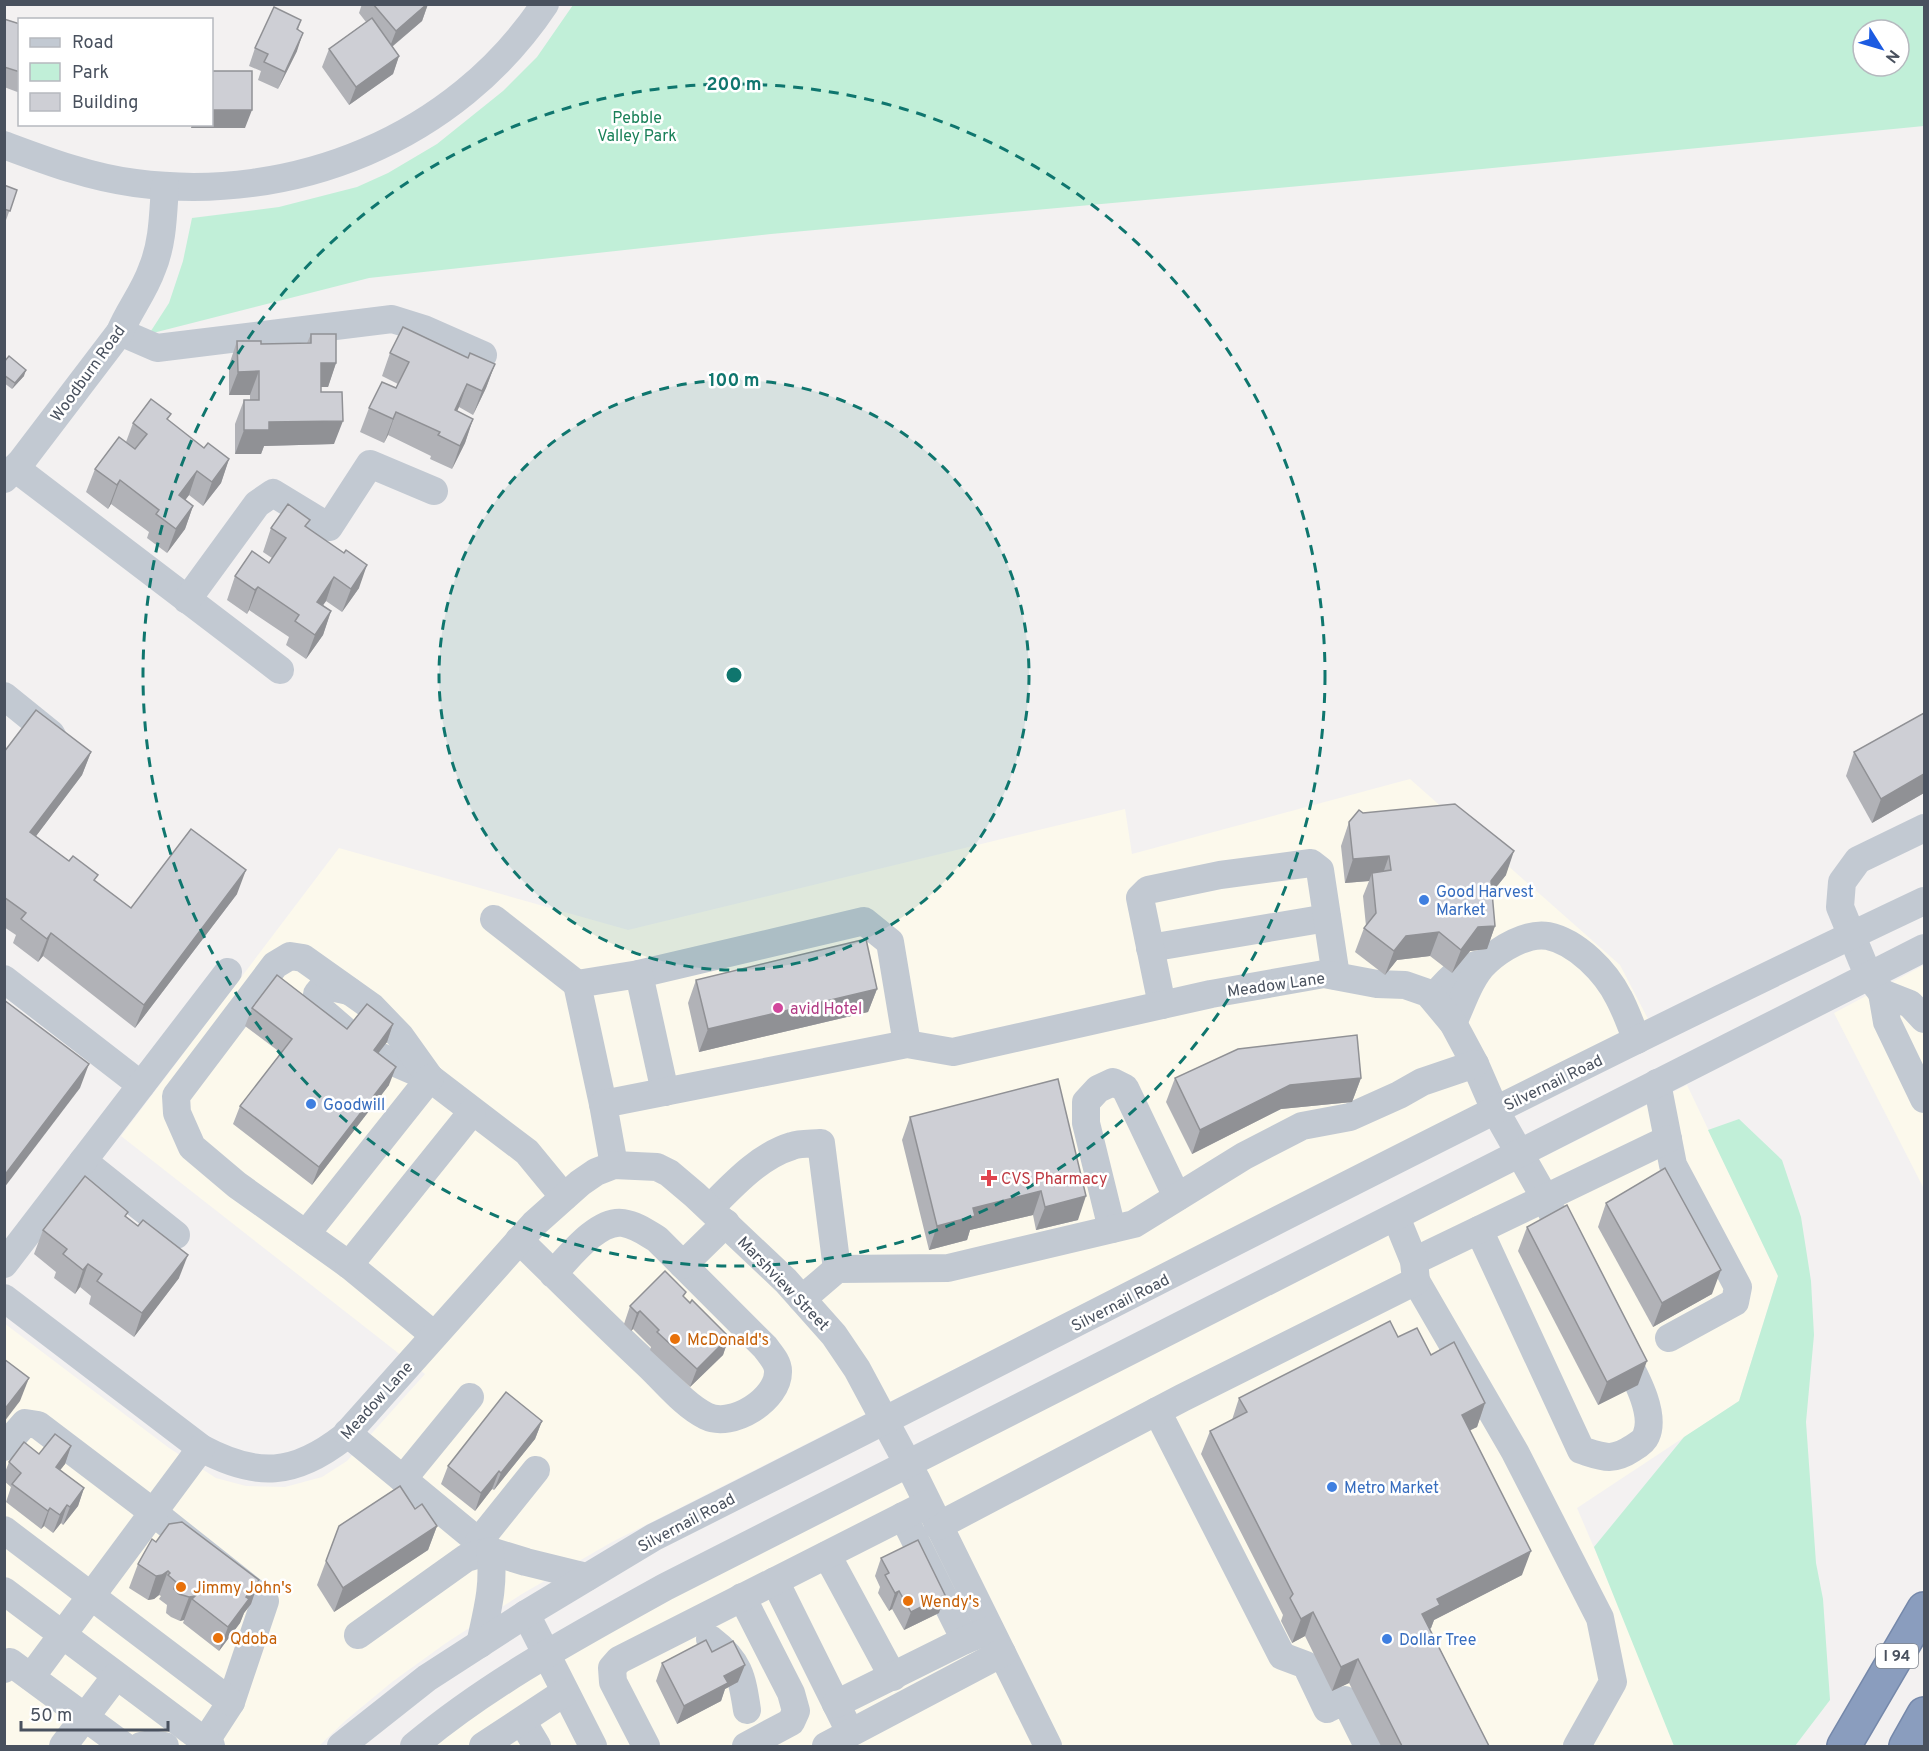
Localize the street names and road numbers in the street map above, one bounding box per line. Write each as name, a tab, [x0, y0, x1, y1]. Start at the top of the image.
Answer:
street label: Woodburn Road	[47, 322, 130, 426]
street label: Meadow Lane	[1226, 969, 1326, 1003]
street label: Silvernail Road	[1501, 1051, 1607, 1116]
street label: Marshview Street	[732, 1233, 833, 1336]
street label: Silvernail Road	[1069, 1270, 1173, 1337]
street label: Meadow Lane	[337, 1358, 418, 1445]
street label: Silvernail Road	[635, 1490, 739, 1558]
road number: I 94	[1876, 1644, 1918, 1668]

